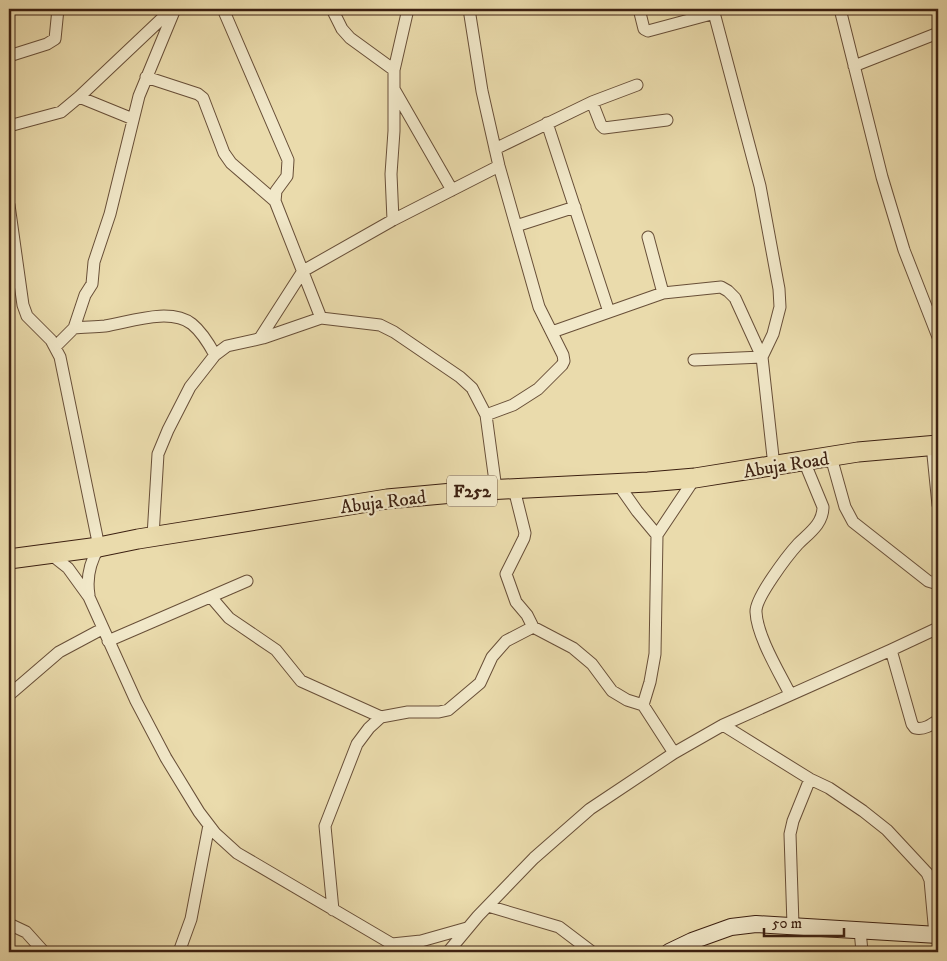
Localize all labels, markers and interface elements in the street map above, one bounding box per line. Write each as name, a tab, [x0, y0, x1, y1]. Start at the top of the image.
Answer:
street label: Abuja Road	[742, 447, 831, 484]
road number: F252	[447, 476, 497, 506]
street label: Abuja Road	[339, 486, 428, 519]
scale bar	[764, 906, 844, 938]
text: 50 m	[772, 914, 802, 933]

